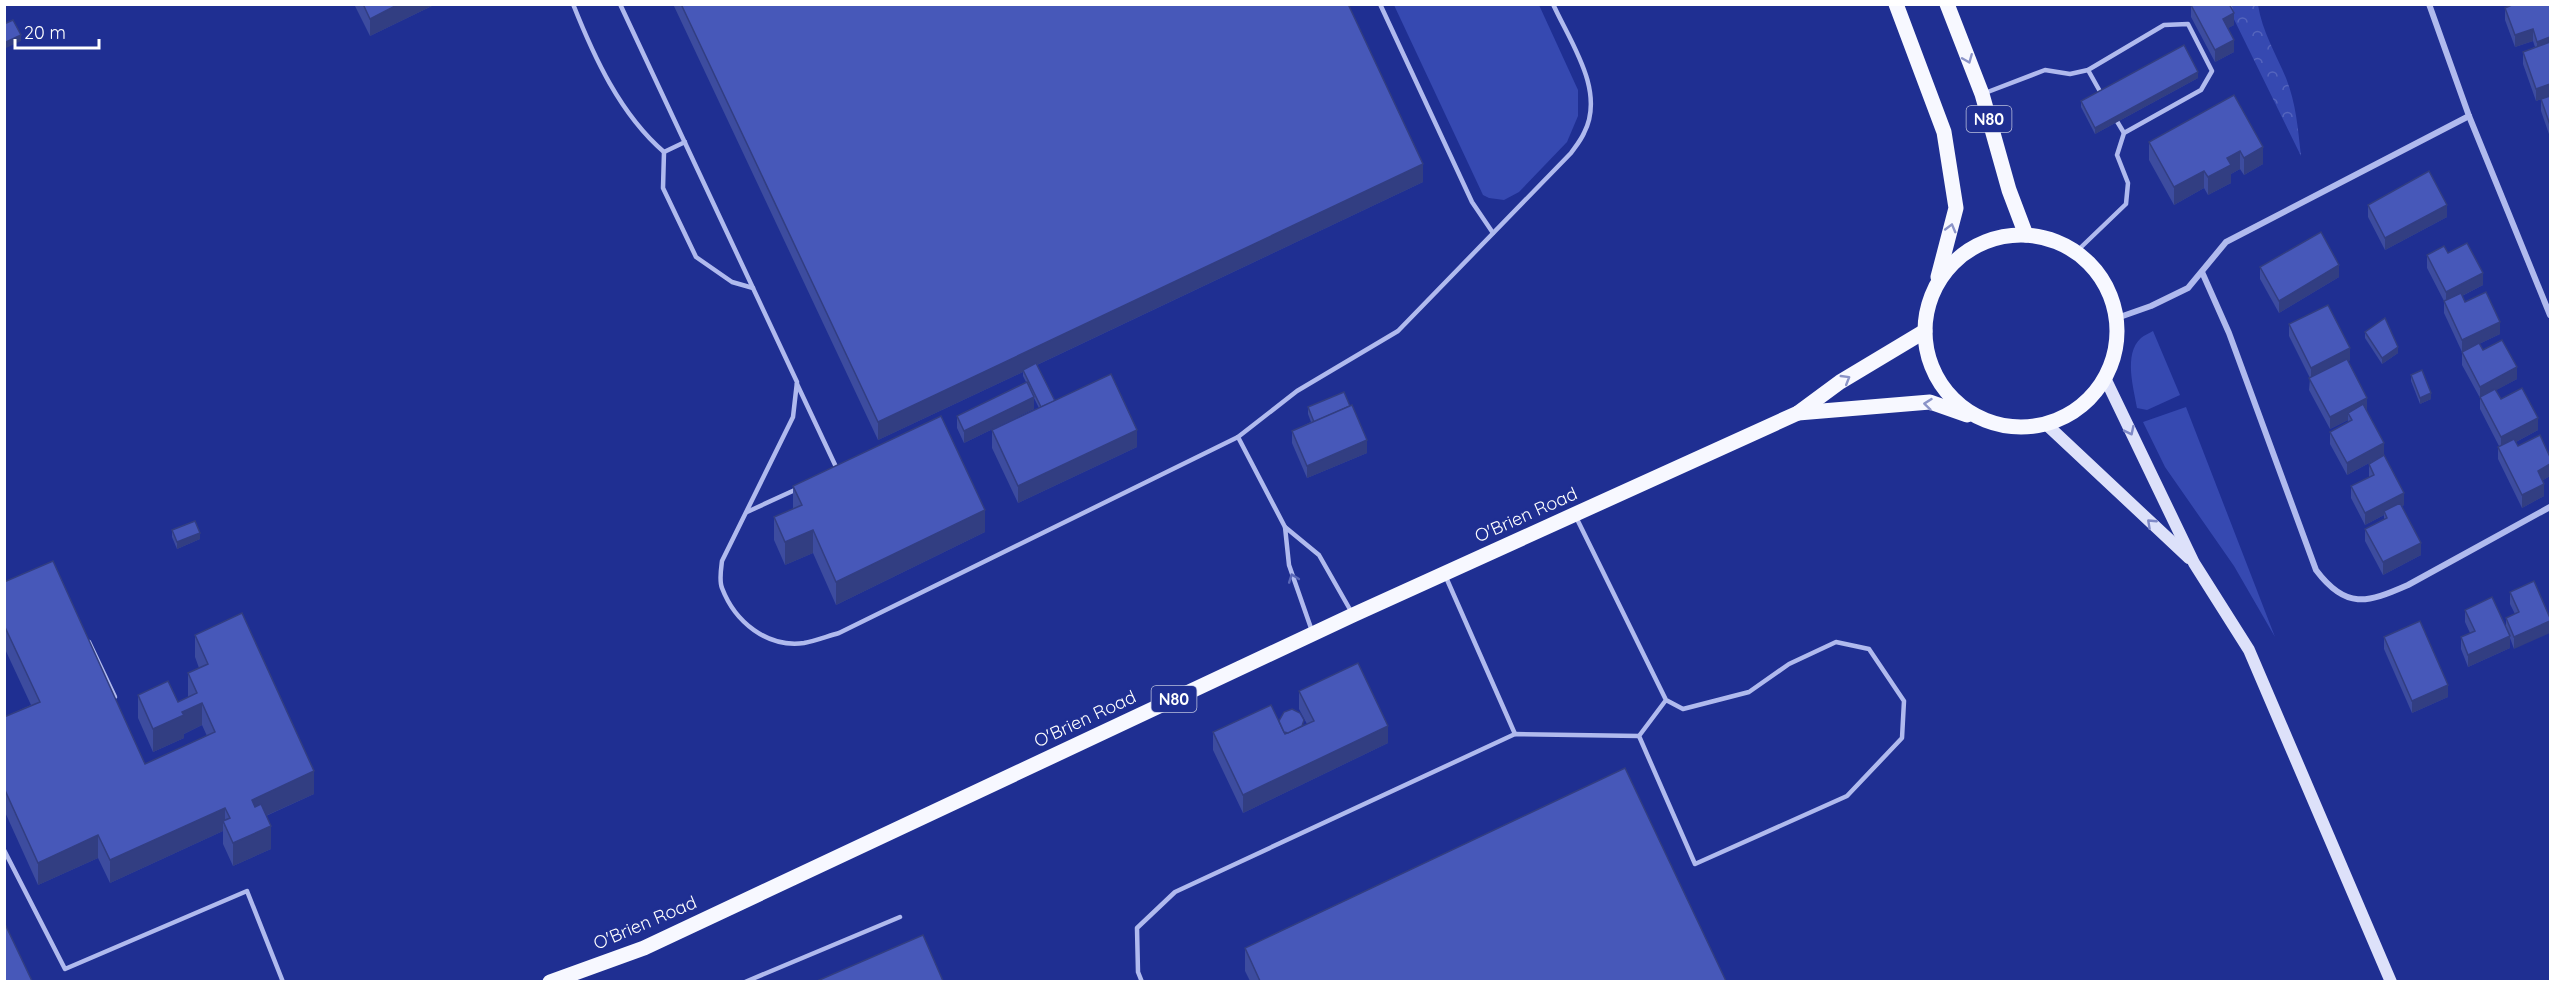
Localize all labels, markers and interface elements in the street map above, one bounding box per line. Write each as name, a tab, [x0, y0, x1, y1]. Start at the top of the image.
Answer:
scale bar	[15, 12, 99, 50]
text: 20 m	[24, 21, 66, 44]
one-way arrow	[1961, 53, 1974, 64]
road number: N80	[1966, 106, 2012, 132]
one-way arrow	[1944, 223, 1956, 234]
one-way arrow	[1840, 375, 1850, 387]
one-way arrow	[1924, 398, 1933, 411]
one-way arrow	[2123, 425, 2134, 436]
street label: O'Brien Road	[1471, 482, 1581, 547]
one-way arrow	[2147, 519, 2158, 530]
one-way arrow	[1288, 573, 1301, 584]
street label: O'Brien Road	[1030, 685, 1139, 752]
road number: N80	[1152, 686, 1196, 712]
street label: O'Brien Road	[590, 890, 700, 955]

